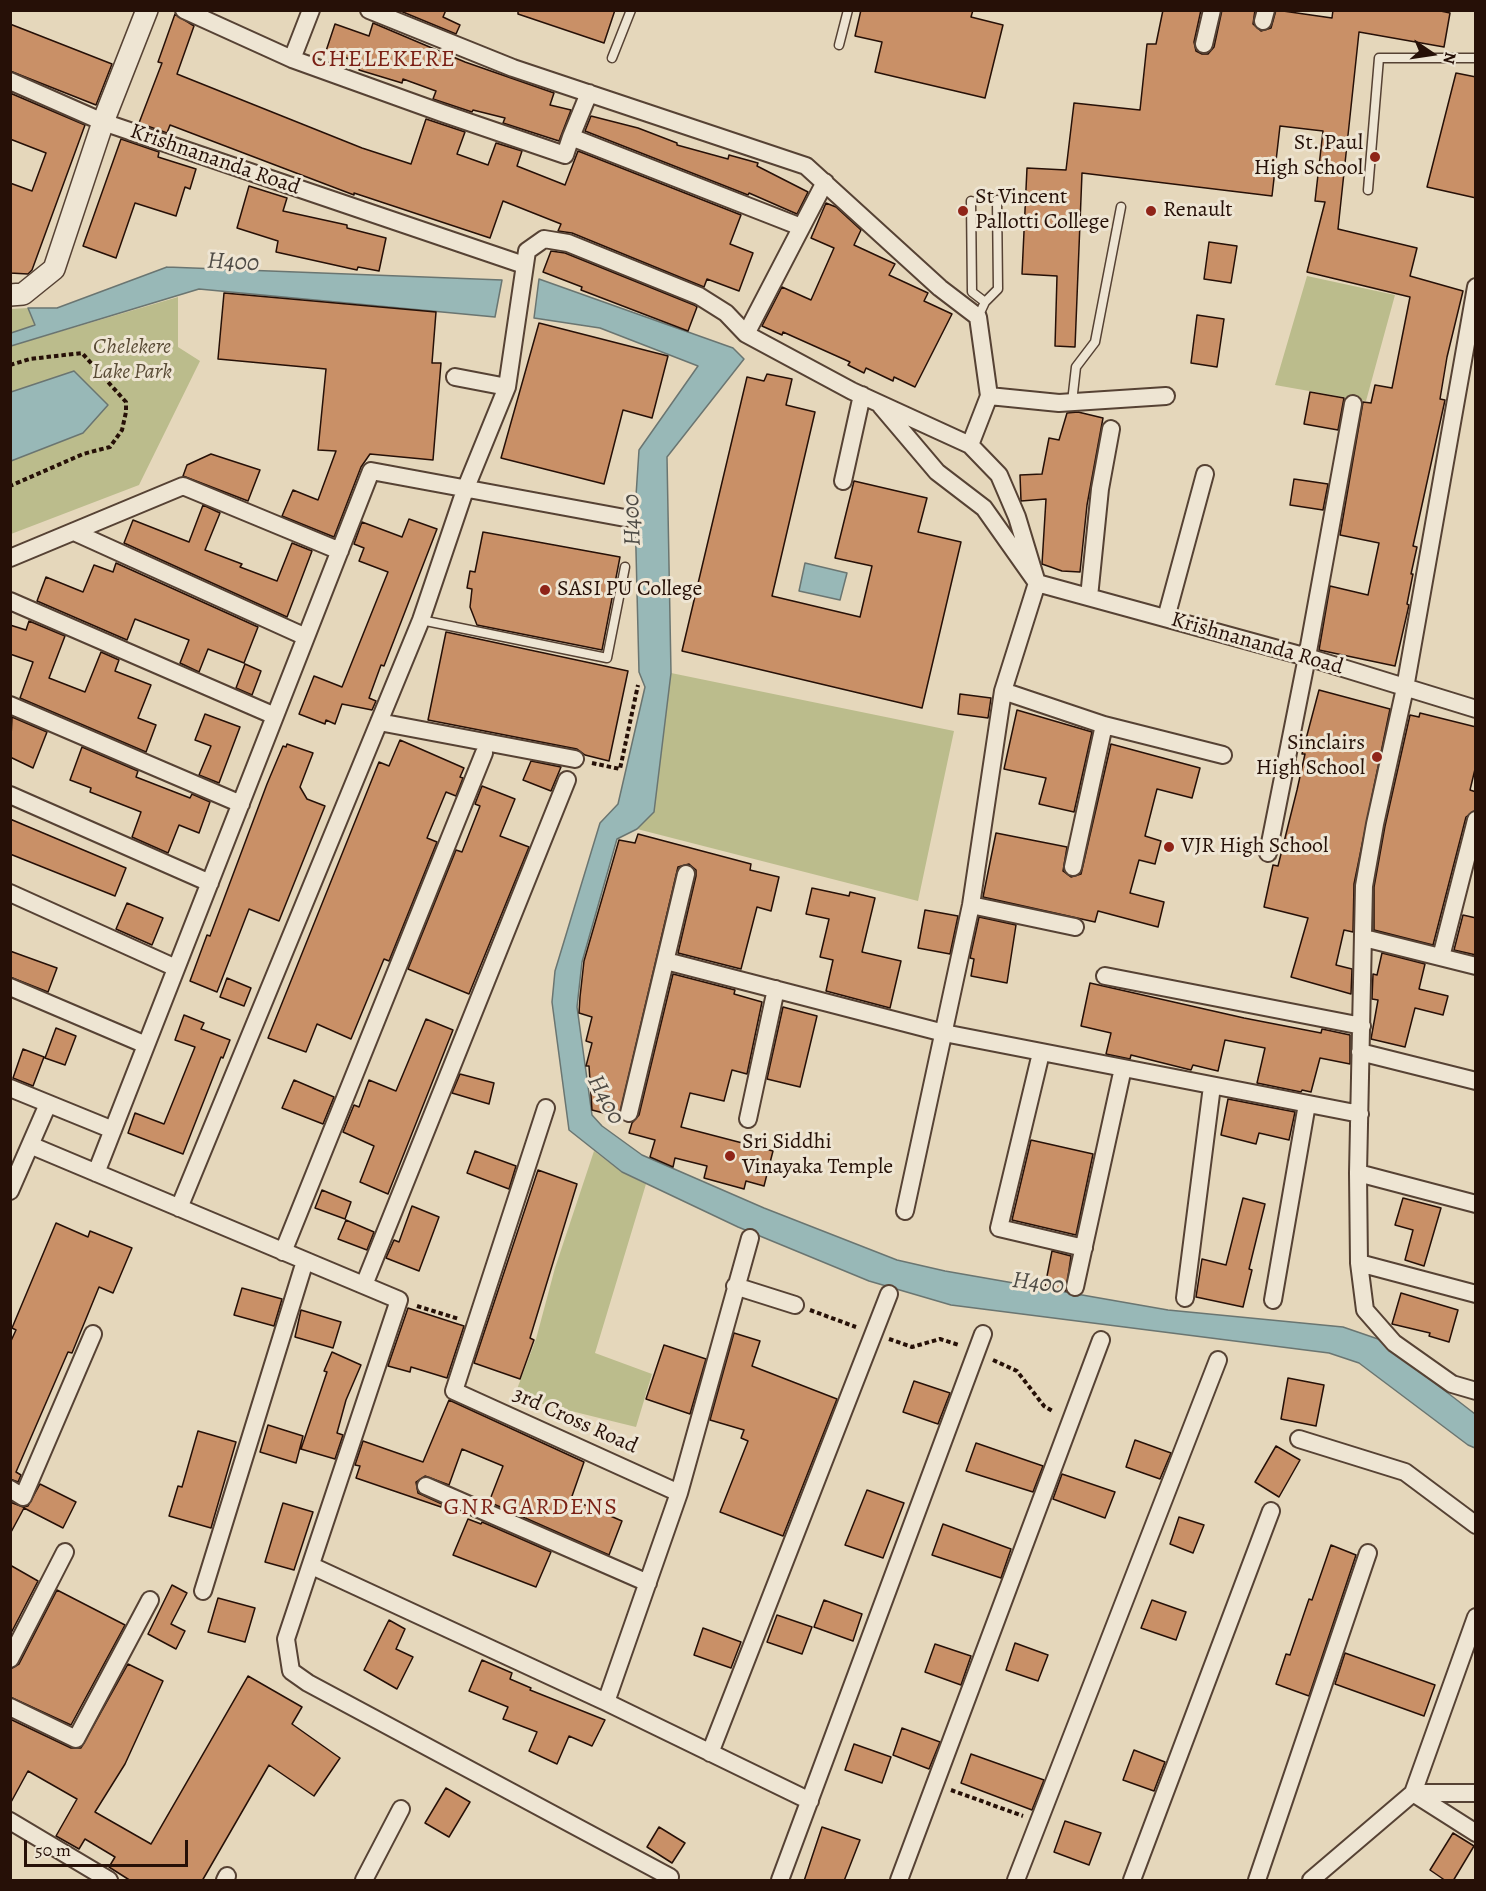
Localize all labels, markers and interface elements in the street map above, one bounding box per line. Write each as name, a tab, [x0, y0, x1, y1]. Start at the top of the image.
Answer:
north arrow	[1402, 24, 1462, 84]
district label: CHELEKERE	[312, 46, 456, 74]
text: N	[1438, 50, 1462, 66]
street label: Krishnananda Road	[127, 119, 303, 201]
place label: St. Paul High School	[1254, 131, 1363, 182]
marker: St. Paul High School	[1368, 150, 1382, 164]
place label: St Vincent Pallotti College	[975, 185, 1109, 236]
place label: Renault	[1163, 198, 1232, 224]
marker: St Vincent Pallotti College	[956, 204, 970, 218]
marker: Renault	[1144, 204, 1158, 218]
water label: H400	[206, 247, 260, 279]
park label: Chelekere Lake Park	[92, 335, 172, 386]
water label: H400	[618, 493, 648, 547]
place label: SASI PU College	[557, 577, 702, 603]
marker: SASI PU College	[538, 583, 552, 597]
street label: Krishnananda Road	[1168, 607, 1346, 681]
place label: Sinclairs High School	[1256, 731, 1365, 782]
marker: Sinclairs High School	[1370, 750, 1384, 764]
place label: VJR High School	[1181, 834, 1328, 860]
marker: VJR High School	[1162, 840, 1176, 854]
water label: H400	[580, 1070, 630, 1130]
place label: Sri Siddhi Vinayaka Temple	[742, 1130, 893, 1182]
marker: Sri Siddhi Vinayaka Temple	[723, 1149, 737, 1163]
water label: H400	[1010, 1267, 1066, 1301]
street label: 3rd Cross Road	[508, 1382, 642, 1460]
district label: GNR GARDENS	[444, 1494, 618, 1522]
scale bar	[27, 1828, 190, 1866]
text: 50 m	[35, 1838, 71, 1862]

